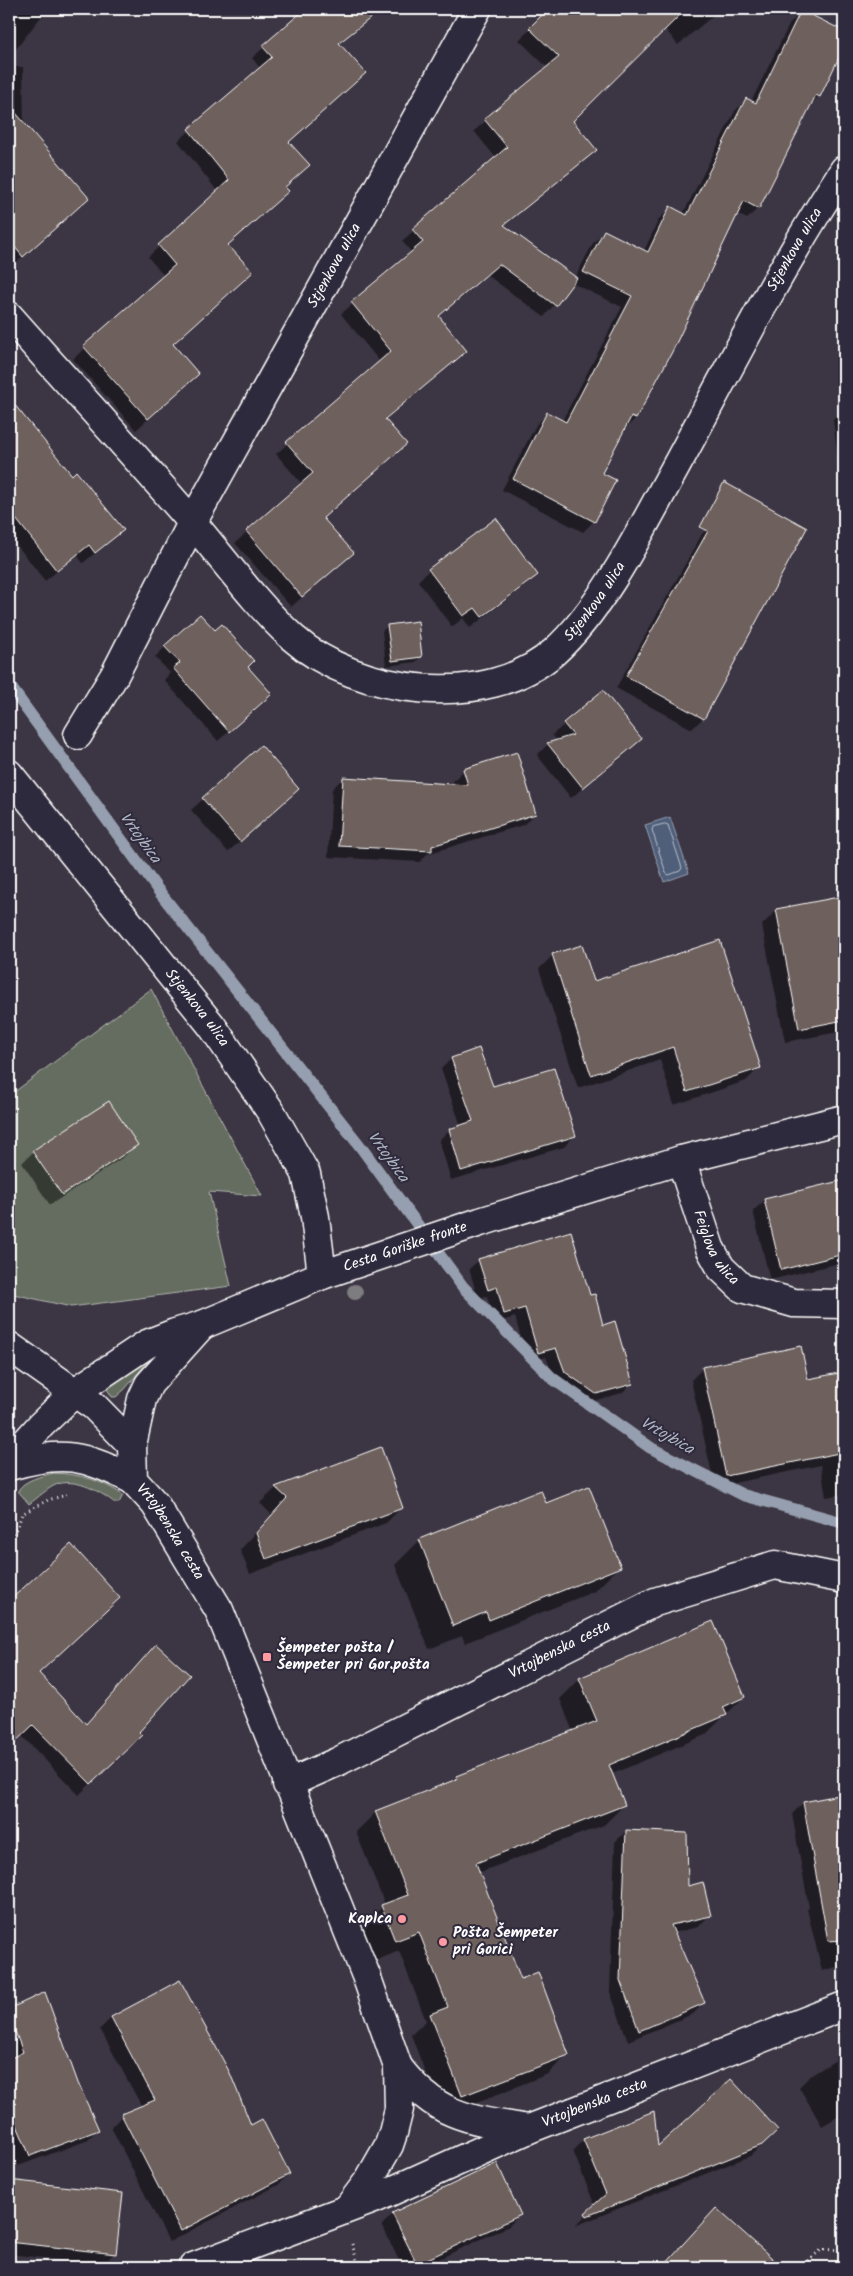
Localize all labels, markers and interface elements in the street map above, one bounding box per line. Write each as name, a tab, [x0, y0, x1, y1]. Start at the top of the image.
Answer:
street label: Stjenkova ulica	[761, 203, 829, 296]
street label: Stjenkova ulica	[301, 219, 368, 313]
street label: Stjenkova ulica	[558, 557, 632, 647]
water label: Vrtojbica	[113, 807, 168, 870]
street label: Stjenkova ulica	[158, 964, 235, 1052]
water label: Vrtojbica	[361, 1126, 416, 1189]
street label: Feiglova ulica	[686, 1207, 745, 1291]
street label: Cesta Goriške fronte	[340, 1215, 471, 1279]
water label: Vrtojbica	[636, 1411, 700, 1462]
street label: Vrtojbenska cesta	[130, 1478, 210, 1585]
street label: Vrtojbenska cesta	[505, 1614, 615, 1686]
place label: Šempeter pošta / Šempeter pri Gor.pošta	[277, 1636, 430, 1677]
marker: Šempeter pošta / Šempeter pri Gor.pošta	[261, 1651, 273, 1663]
place label: Kaplca	[348, 1907, 392, 1931]
marker: Kaplca	[396, 1913, 408, 1925]
place label: Pošta Šempeter pri Gorici	[452, 1921, 558, 1962]
marker: Pošta Šempeter pri Gorici	[437, 1936, 449, 1948]
street label: Vrtojbenska cesta	[539, 2072, 651, 2135]

